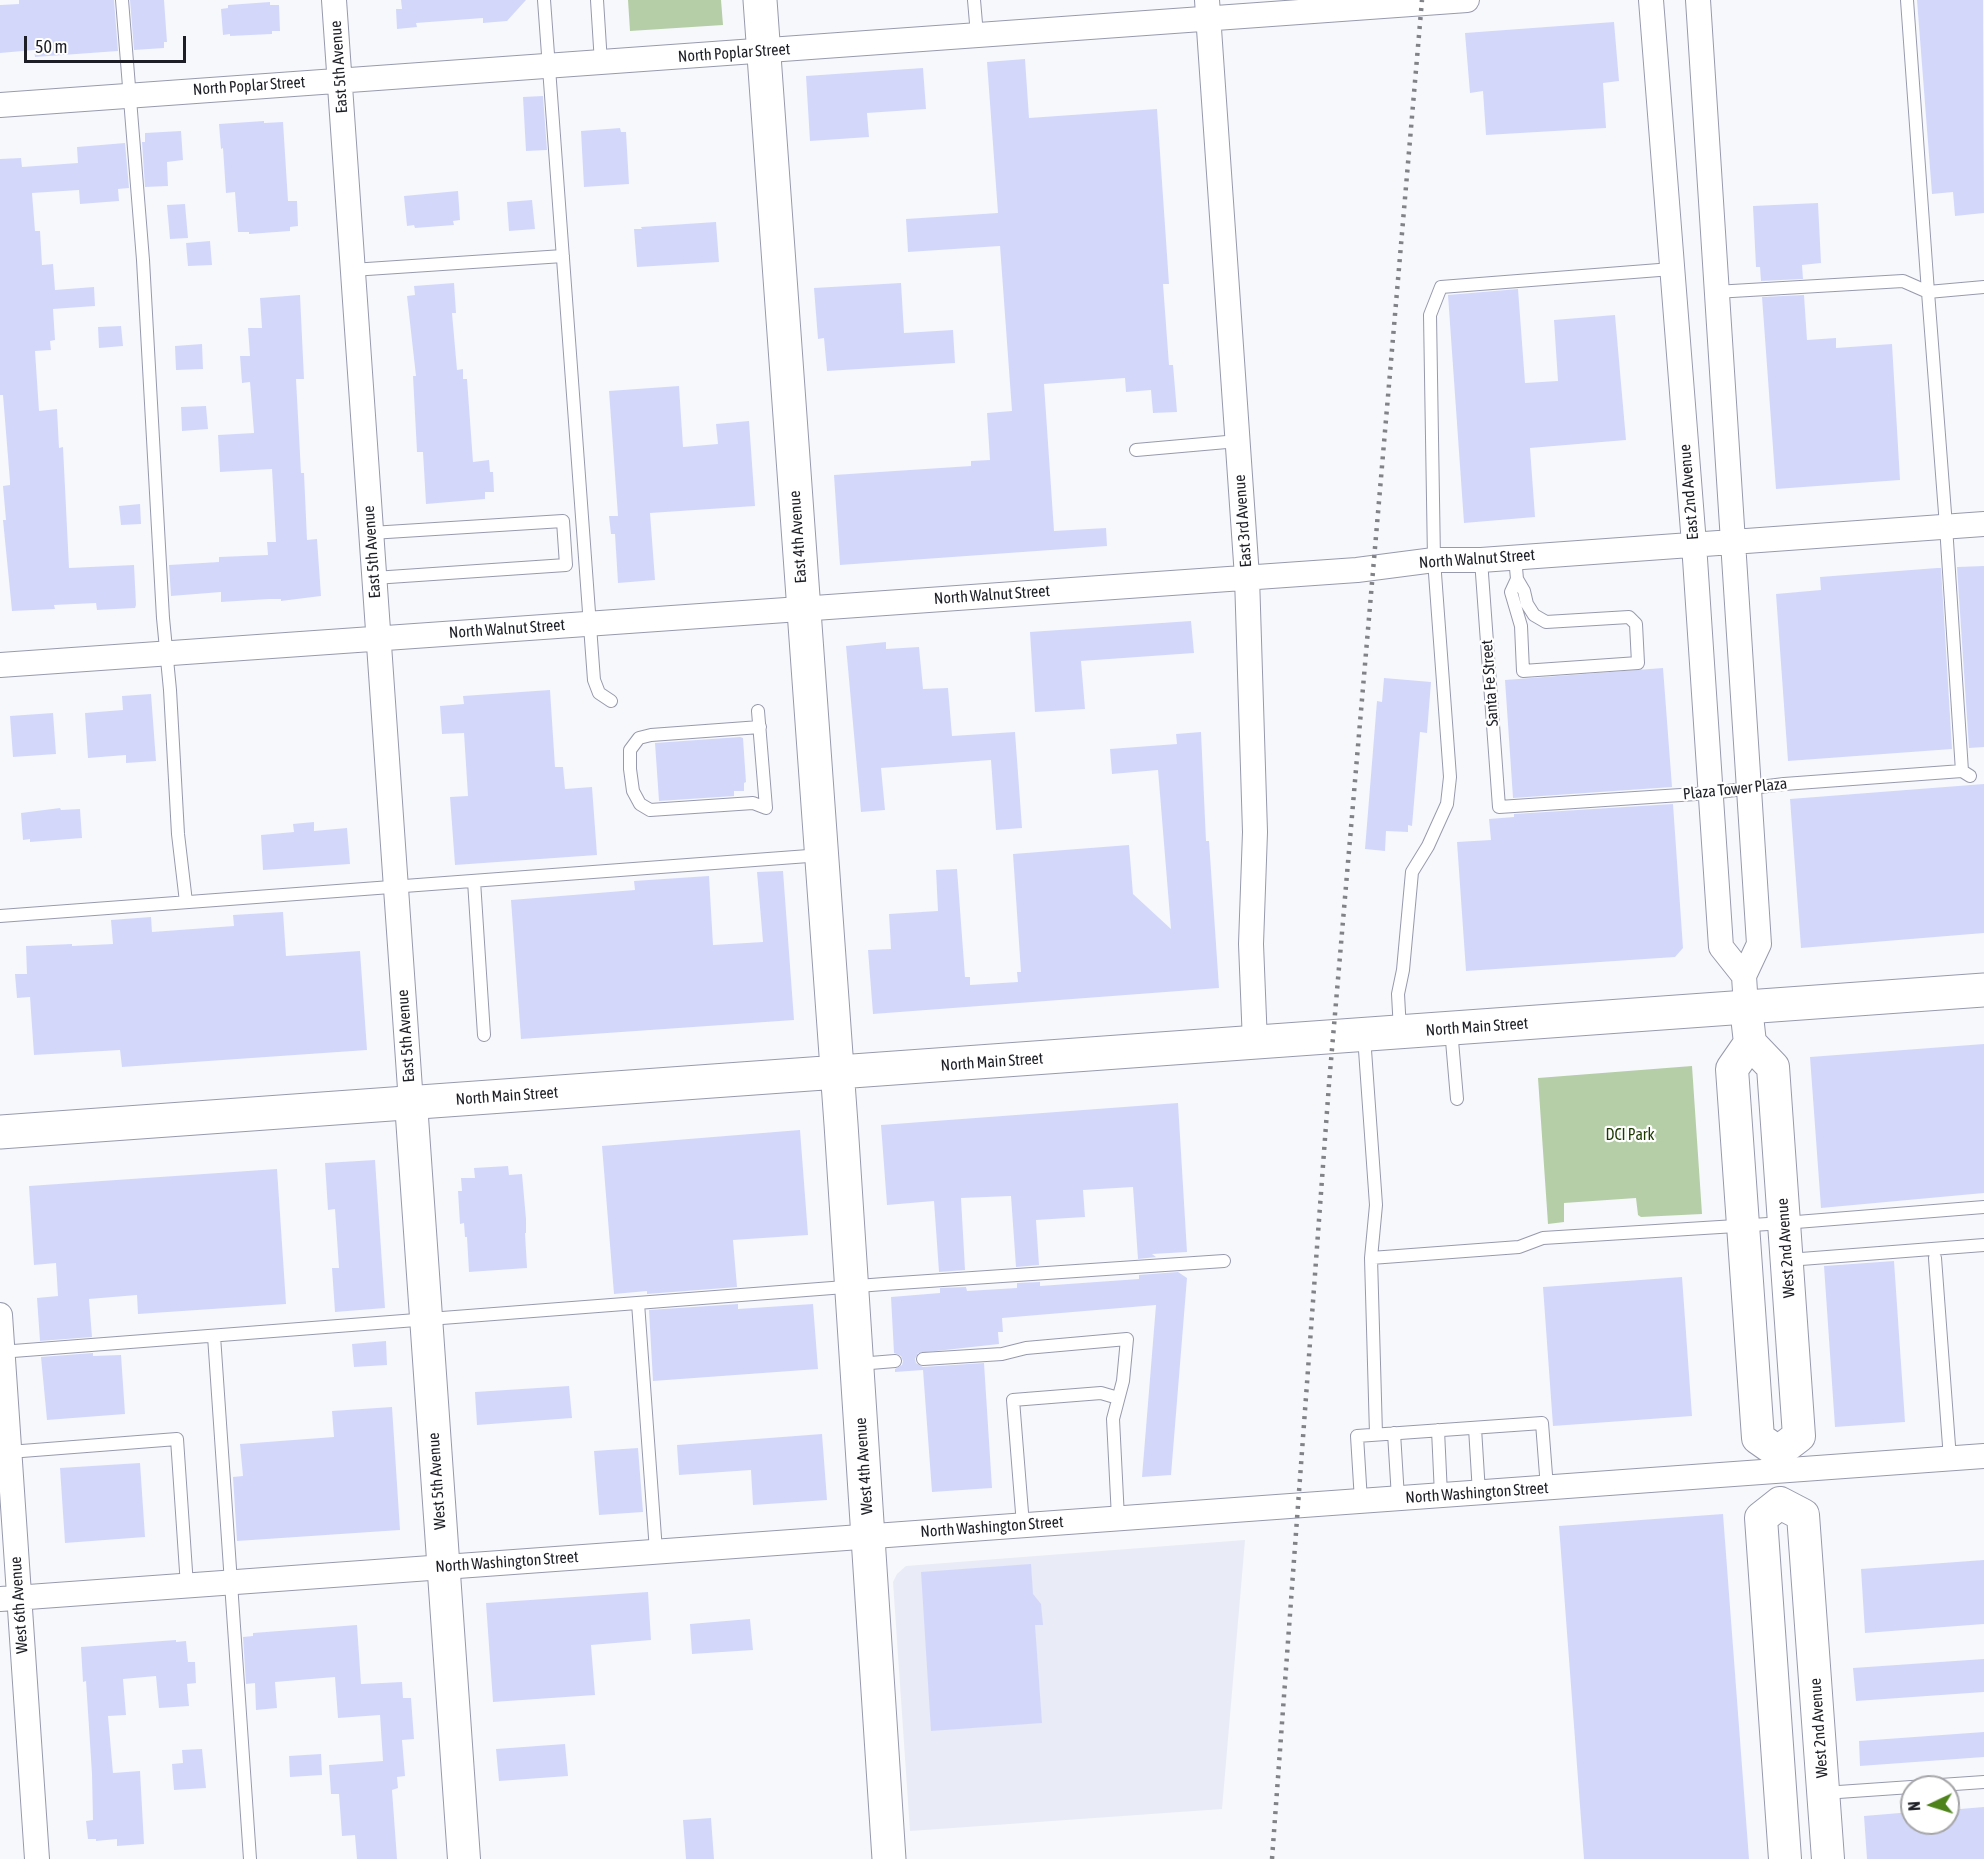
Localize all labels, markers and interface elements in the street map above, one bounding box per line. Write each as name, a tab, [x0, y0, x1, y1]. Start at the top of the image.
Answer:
street label: East 5th Avenue	[326, 20, 352, 114]
scale bar	[27, 24, 189, 62]
text: 50 m	[35, 36, 67, 57]
street label: North Poplar Street	[677, 39, 791, 67]
street label: North Poplar Street	[192, 72, 306, 100]
street label: East 2nd Avenue	[1675, 443, 1703, 541]
street label: East 3rd Avenue	[1230, 474, 1256, 568]
street label: East 4th Avenue	[785, 490, 811, 584]
street label: East 5th Avenue	[359, 505, 385, 599]
street label: North Walnut Street	[1418, 545, 1536, 573]
street label: North Walnut Street	[933, 581, 1051, 609]
street label: North Walnut Street	[448, 615, 566, 643]
street label: Santa Fe Street	[1477, 639, 1503, 727]
street label: Plaza Tower Plaza	[1682, 774, 1788, 804]
street label: East 5th Avenue	[393, 989, 419, 1083]
street label: North Main Street	[1425, 1014, 1529, 1040]
street label: North Main Street	[940, 1049, 1044, 1075]
street label: North Main Street	[455, 1083, 559, 1109]
park label: DCI Park	[1605, 1125, 1655, 1145]
street label: West 2nd Avenue	[1773, 1197, 1799, 1299]
street label: West 4th Avenue	[851, 1417, 877, 1515]
street label: West 5th Avenue	[424, 1432, 450, 1530]
street label: North Washington Street	[1405, 1478, 1549, 1508]
street label: North Washington Street	[920, 1512, 1064, 1542]
street label: North Washington Street	[435, 1547, 579, 1577]
street label: West 6th Avenue	[6, 1556, 32, 1654]
street label: West 2nd Avenue	[1806, 1677, 1832, 1779]
north arrow	[1900, 1775, 1960, 1835]
text: N	[1905, 1801, 1923, 1811]

